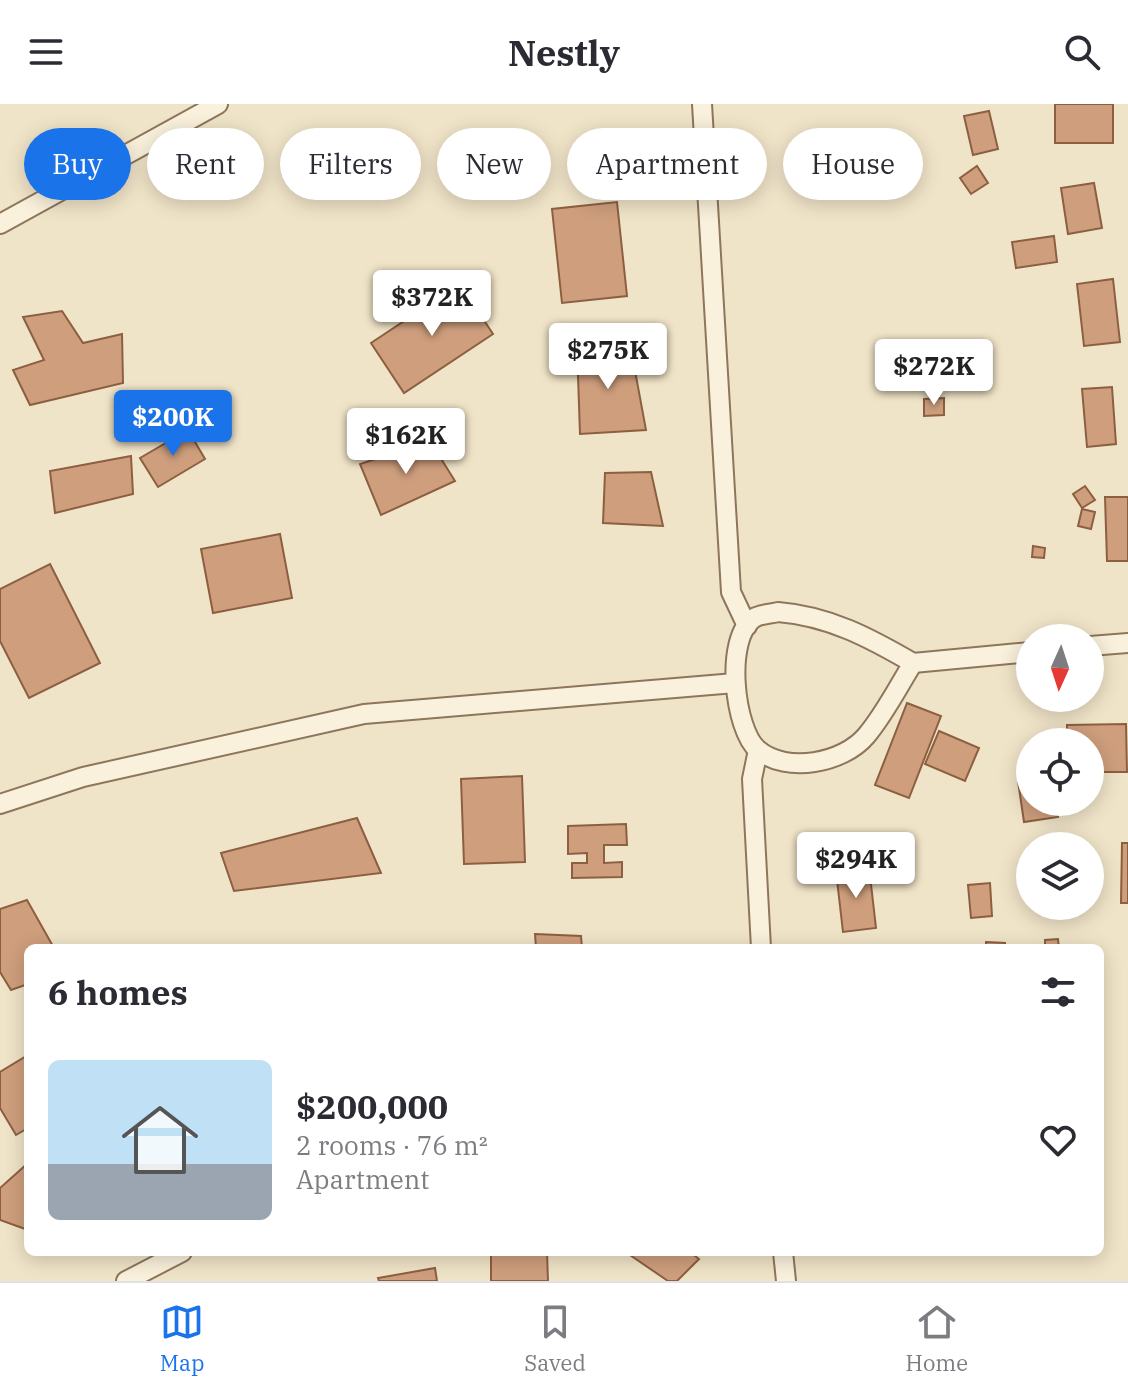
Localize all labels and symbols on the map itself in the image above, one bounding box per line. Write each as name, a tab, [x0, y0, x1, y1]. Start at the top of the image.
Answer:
pin: $372K	[376, 270, 488, 338]
pin: $275K	[552, 323, 664, 391]
pin: $272K	[878, 339, 990, 407]
pin: $200K	[117, 390, 229, 458]
pin: $162K	[350, 408, 462, 476]
north arrow	[1016, 624, 1104, 712]
pin: $294K	[800, 832, 912, 900]

